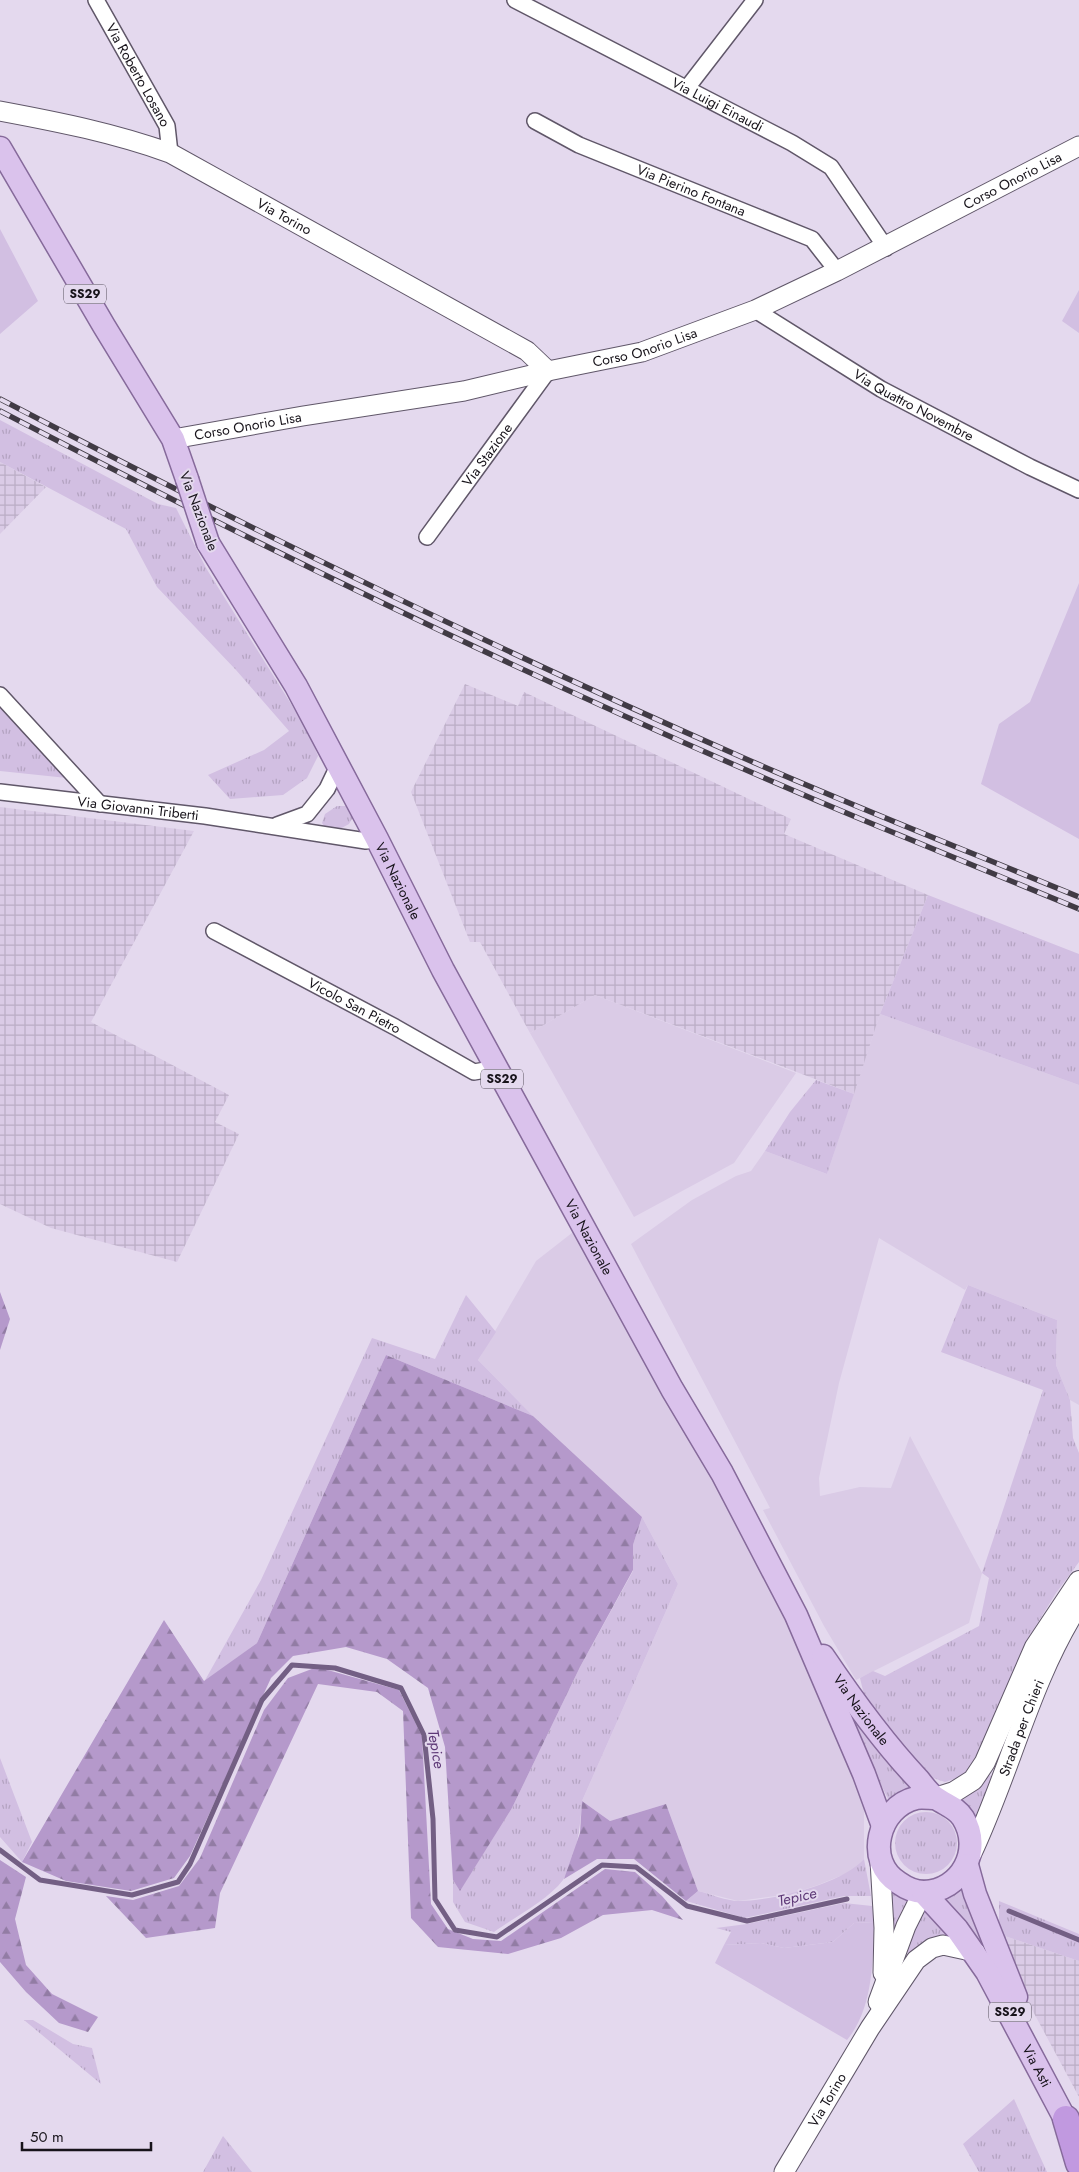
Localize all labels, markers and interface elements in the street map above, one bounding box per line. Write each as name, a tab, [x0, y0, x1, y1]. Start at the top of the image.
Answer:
street label: Via Roberto Losano	[101, 20, 176, 131]
street label: Via Luigi Einaudi	[668, 73, 767, 137]
street label: Corso Onorio Lisa	[960, 147, 1065, 214]
street label: Via Pierino Fontana	[634, 159, 749, 221]
street label: Via Torino	[253, 193, 316, 240]
road number: SS29	[64, 284, 106, 304]
street label: Corso Onorio Lisa	[591, 322, 700, 372]
street label: Via Quattro Novembre	[850, 364, 977, 446]
street label: Corso Onorio Lisa	[193, 406, 303, 445]
street label: Via Stazione	[457, 419, 517, 490]
street label: Via Nazionale	[175, 468, 223, 554]
street label: Via Giovanni Triberti	[76, 791, 200, 825]
street label: Via Nazionale	[370, 839, 426, 923]
street label: Vicolo San Pietro	[305, 973, 405, 1039]
road number: SS29	[481, 1070, 523, 1088]
street label: Via Nazionale	[560, 1195, 618, 1279]
street label: Via Nazionale	[828, 1670, 894, 1749]
street label: Strada per Chieri	[994, 1676, 1049, 1779]
water label: Tepice	[422, 1728, 450, 1771]
water label: Tepice	[775, 1882, 819, 1912]
road number: SS29	[989, 2002, 1031, 2021]
street label: Via Asti	[1017, 2041, 1056, 2091]
street label: Via Torino	[803, 2069, 851, 2131]
scale bar	[22, 2120, 151, 2152]
text: 50 m	[30, 2126, 64, 2148]

